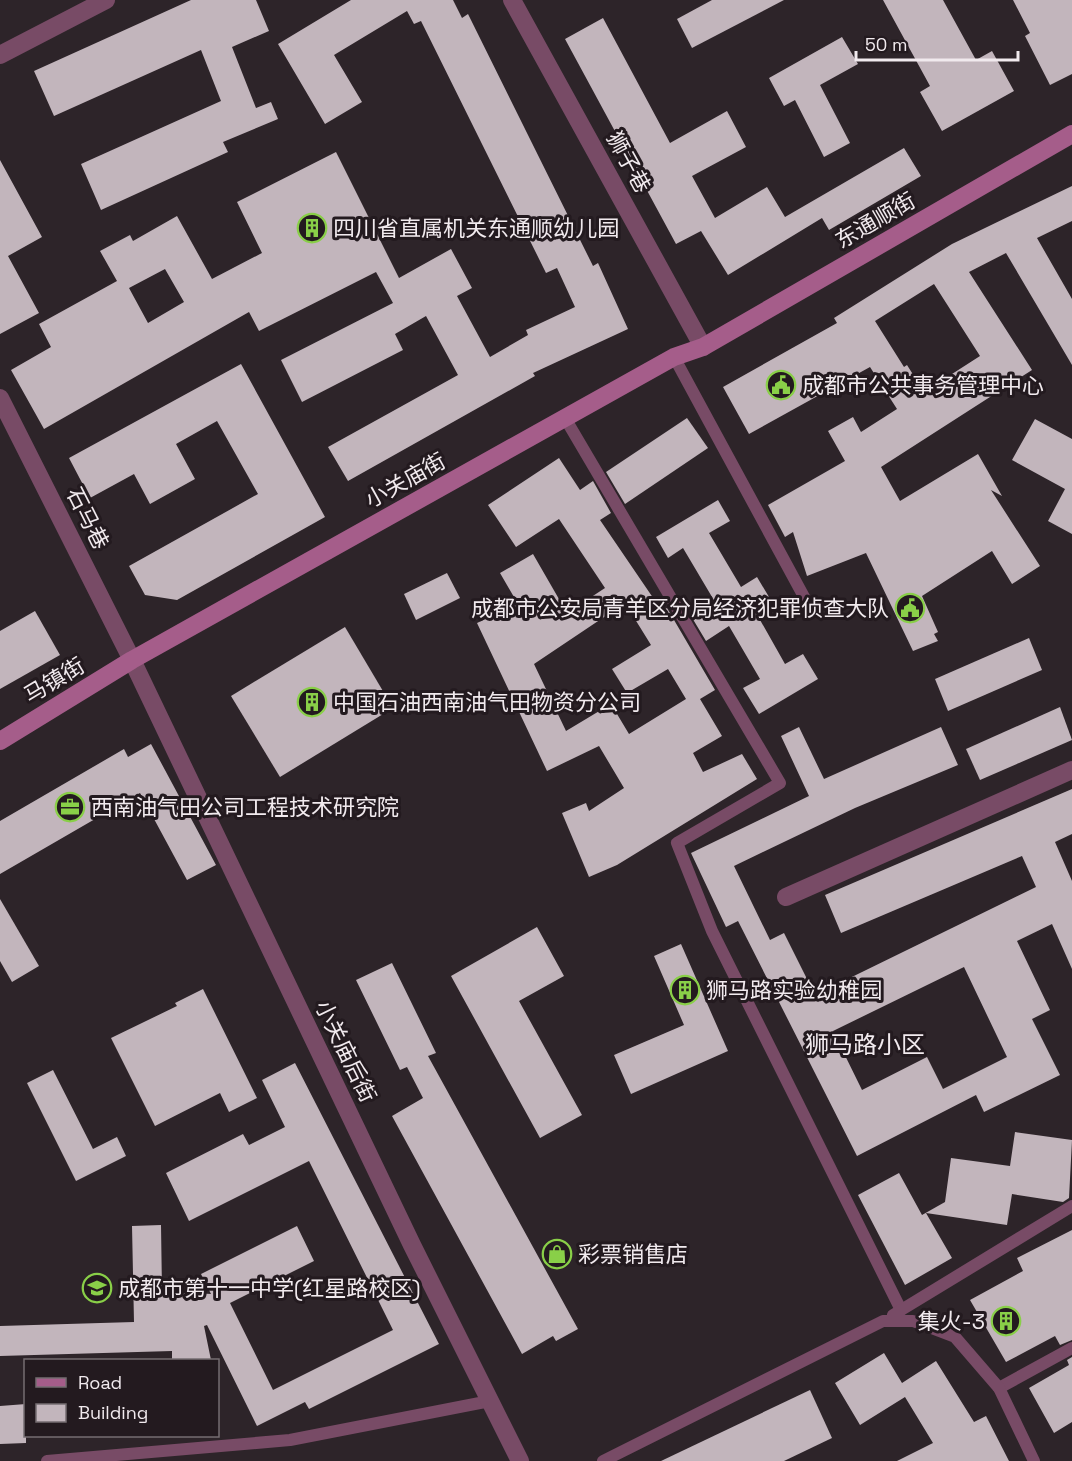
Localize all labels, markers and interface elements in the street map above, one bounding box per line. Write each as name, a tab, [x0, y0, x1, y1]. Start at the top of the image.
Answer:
scale bar	[856, 24, 1018, 62]
text: 50 m	[865, 33, 907, 56]
street label: 狮子巷	[601, 126, 657, 198]
street label: 东通顺街	[830, 186, 920, 254]
building icon: 四川省直属机关东通顺幼儿园	[296, 212, 328, 244]
place label: 四川省直属机关东通顺幼儿园	[333, 214, 619, 242]
public building icon: 成都市公共事务管理中心	[765, 369, 797, 401]
place label: 成都市公共事务管理中心	[802, 371, 1044, 399]
street label: 小关庙街	[360, 446, 450, 514]
street label: 石马巷	[61, 482, 115, 554]
public building icon: 成都市公安局青羊区分局经济犯罪侦查大队	[894, 592, 926, 624]
place label: 成都市公安局青羊区分局经济犯罪侦查大队	[471, 594, 889, 622]
street label: 马镇街	[18, 651, 90, 709]
building icon: 中国石油西南油气田物资分公司	[296, 686, 328, 718]
place label: 中国石油西南油气田物资分公司	[333, 688, 641, 716]
office icon: 西南油气田公司工程技术研究院	[54, 791, 86, 823]
place label: 西南油气田公司工程技术研究院	[91, 793, 399, 821]
building icon: 狮马路实验幼稚园	[669, 974, 701, 1006]
place label: 狮马路实验幼稚园	[706, 976, 882, 1004]
street label: 小关庙后街	[309, 995, 383, 1107]
district label: 狮马路小区	[805, 1029, 925, 1060]
shop icon: 彩票销售店	[541, 1238, 573, 1270]
place label: 彩票销售店	[578, 1240, 688, 1268]
school or university icon: 成都市第十一中学(红星路校区)	[81, 1272, 113, 1304]
place label: 成都市第十一中学(红星路校区)	[118, 1274, 421, 1302]
building icon: 集火-3	[990, 1305, 1022, 1337]
place label: 集火-3	[918, 1307, 985, 1335]
legend	[24, 1359, 219, 1437]
text: Road	[78, 1371, 122, 1394]
text: Building	[78, 1401, 148, 1424]

